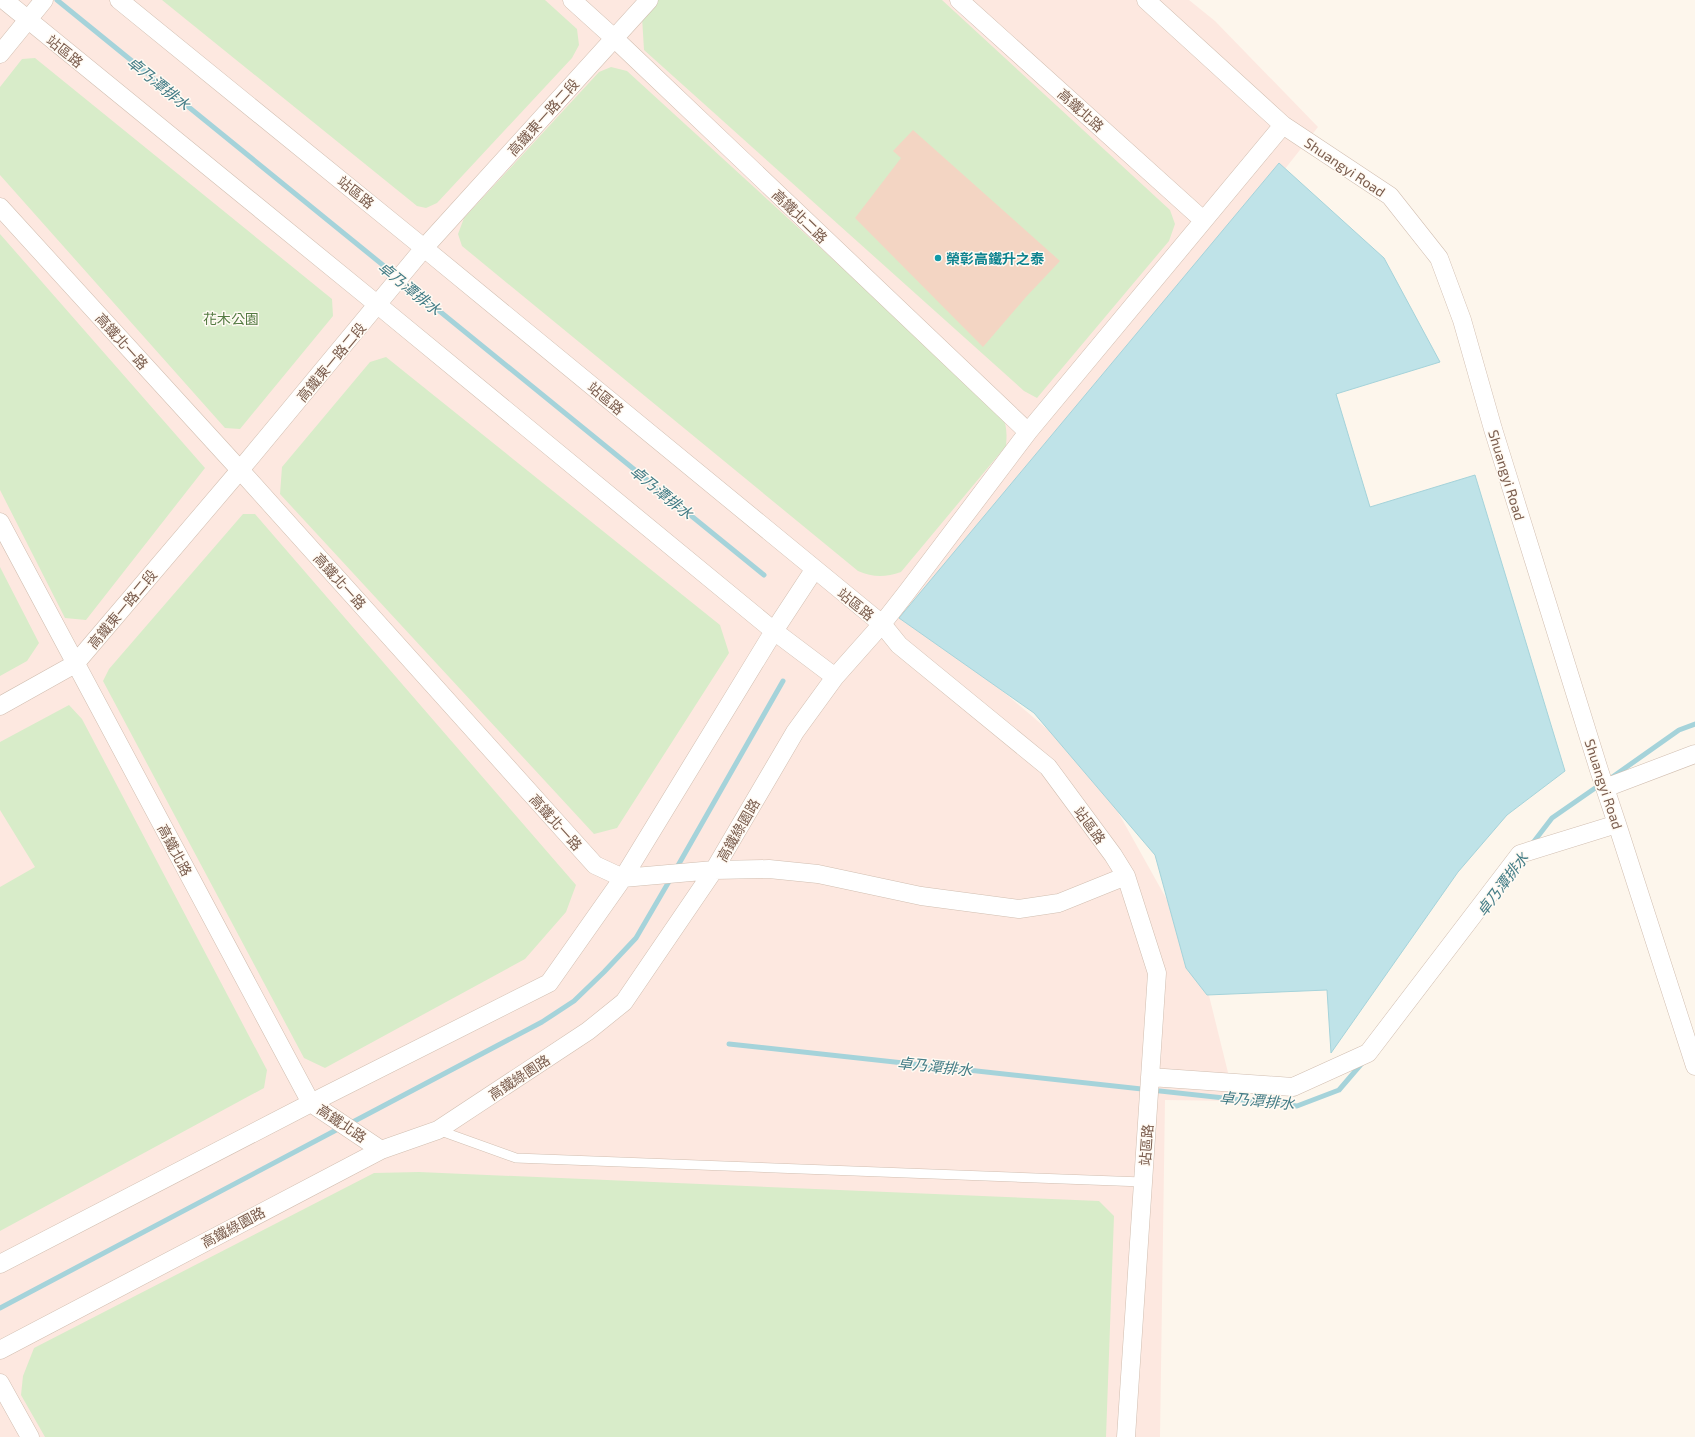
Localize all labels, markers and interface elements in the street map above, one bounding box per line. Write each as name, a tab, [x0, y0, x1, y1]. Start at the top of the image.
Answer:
street label: 站區路	[43, 31, 87, 71]
water label: 卓乃潭排水	[124, 52, 195, 114]
street label: 高鐵東一路二段	[504, 75, 582, 159]
street label: 高鐵北路	[1055, 85, 1107, 135]
street label: Shuangyi Road	[1301, 134, 1389, 200]
street label: 站區路	[334, 172, 378, 212]
street label: 高鐵北二路	[769, 186, 831, 246]
place label: 榮彰高鐵升之泰	[946, 250, 1045, 267]
marker: 榮彰高鐵升之泰	[933, 253, 943, 263]
water label: 卓乃潭排水	[375, 257, 446, 319]
street label: 高鐵北一路	[92, 309, 152, 373]
park label: 花木公園	[203, 310, 259, 327]
street label: 高鐵東一路二段	[293, 319, 369, 405]
street label: 站區路	[584, 378, 628, 418]
street label: Shuangyi Road	[1485, 428, 1529, 522]
water label: 卓乃潭排水	[627, 461, 698, 523]
street label: 高鐵北一路	[310, 549, 370, 613]
street label: 高鐵東一路二段	[84, 566, 160, 652]
street label: 站區路	[834, 584, 878, 624]
street label: Shuangyi Road	[1581, 737, 1627, 831]
street label: 高鐵北一路	[526, 790, 586, 854]
street label: 高鐵綠園路	[713, 795, 763, 865]
street label: 站區路	[1071, 803, 1109, 847]
street label: 高鐵北路	[154, 821, 196, 879]
water label: 卓乃潭排水	[1472, 848, 1532, 919]
street label: 高鐵綠園路	[485, 1051, 553, 1103]
water label: 卓乃潭排水	[897, 1053, 974, 1079]
water label: 卓乃潭排水	[1219, 1088, 1296, 1112]
street label: 高鐵北路	[314, 1100, 370, 1146]
street label: 站區路	[1136, 1123, 1156, 1167]
street label: 高鐵綠園路	[198, 1203, 268, 1251]

